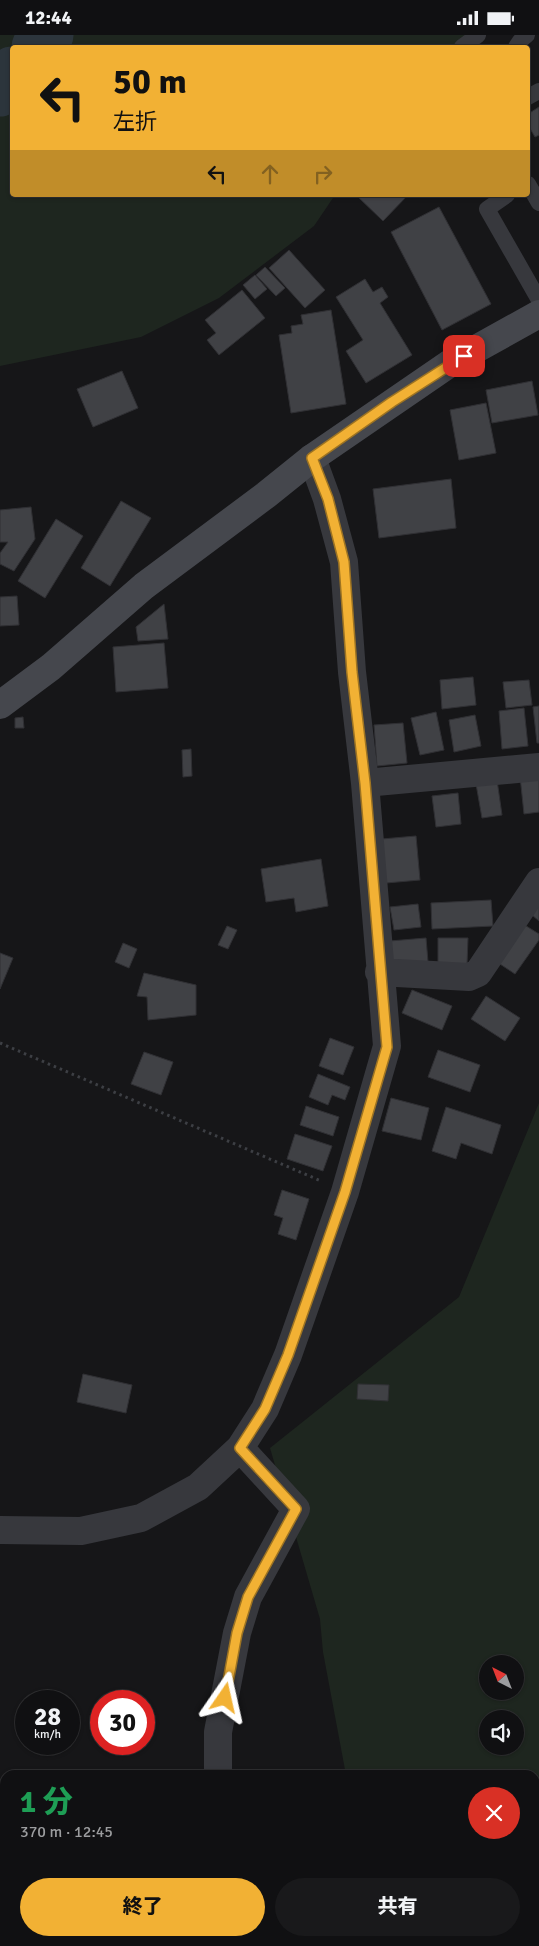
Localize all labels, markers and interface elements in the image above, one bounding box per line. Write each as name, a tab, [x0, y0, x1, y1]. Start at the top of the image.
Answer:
text: 12:44	[25, 6, 72, 30]
text: 50 m	[113, 60, 187, 103]
icon: left	[30, 65, 95, 130]
text: 左折	[113, 108, 157, 135]
icon: left	[203, 160, 231, 188]
icon: ahead	[256, 160, 284, 188]
icon: right	[309, 160, 337, 188]
pin	[443, 335, 485, 377]
icon: arrive	[450, 342, 478, 370]
north arrow	[479, 1655, 524, 1700]
map controls	[479, 1655, 524, 1755]
position arrow	[198, 1671, 250, 1723]
speed limit sign: 30	[90, 1690, 155, 1755]
text: 28	[34, 1701, 61, 1732]
button: sound	[479, 1710, 524, 1755]
text: km/h	[34, 1727, 61, 1742]
text: 1 分	[20, 1784, 73, 1821]
button: close	[468, 1787, 520, 1839]
text: 370 m · 12:45	[20, 1822, 113, 1842]
button: 終了	[20, 1878, 265, 1936]
button: 共有	[275, 1878, 520, 1936]

